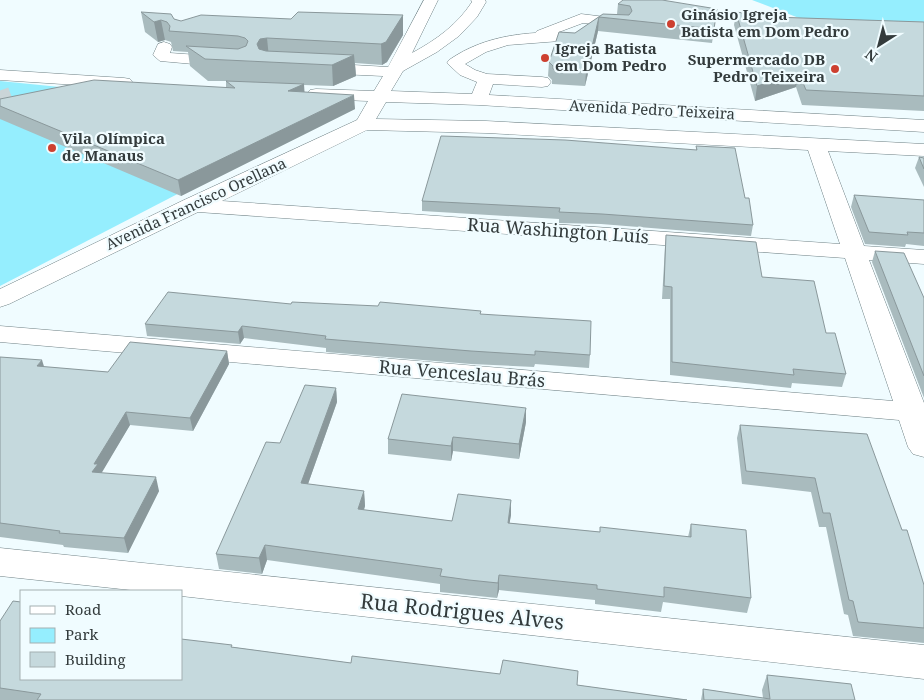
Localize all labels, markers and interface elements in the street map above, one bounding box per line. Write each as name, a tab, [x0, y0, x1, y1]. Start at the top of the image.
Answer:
place label: Ginásio Igreja Batista em Dom Pedro	[681, 4, 849, 41]
marker: Ginásio Igreja Batista em Dom Pedro	[665, 18, 677, 30]
north arrow	[854, 20, 904, 70]
place label: Igreja Batista em Dom Pedro	[555, 38, 667, 75]
text: N	[861, 45, 881, 67]
place label: Supermercado DB Pedro Teixeira	[688, 49, 825, 86]
marker: Igreja Batista em Dom Pedro	[539, 52, 551, 64]
marker: Supermercado DB Pedro Teixeira	[829, 63, 841, 75]
street label: Avenida Pedro Teixeira	[568, 95, 736, 123]
place label: Vila Olímpica de Manaus	[62, 128, 165, 165]
marker: Vila Olímpica de Manaus	[46, 142, 58, 154]
street label: Avenida Francisco Orellana	[102, 152, 289, 254]
street label: Rua Washington Luís	[466, 212, 650, 248]
street label: Rua Venceslau Brás	[378, 354, 546, 392]
street label: Rua Rodrigues Alves	[359, 586, 565, 636]
legend	[20, 590, 182, 680]
text: Road	[65, 599, 101, 619]
text: Park	[65, 624, 99, 644]
text: Building	[65, 649, 126, 669]

